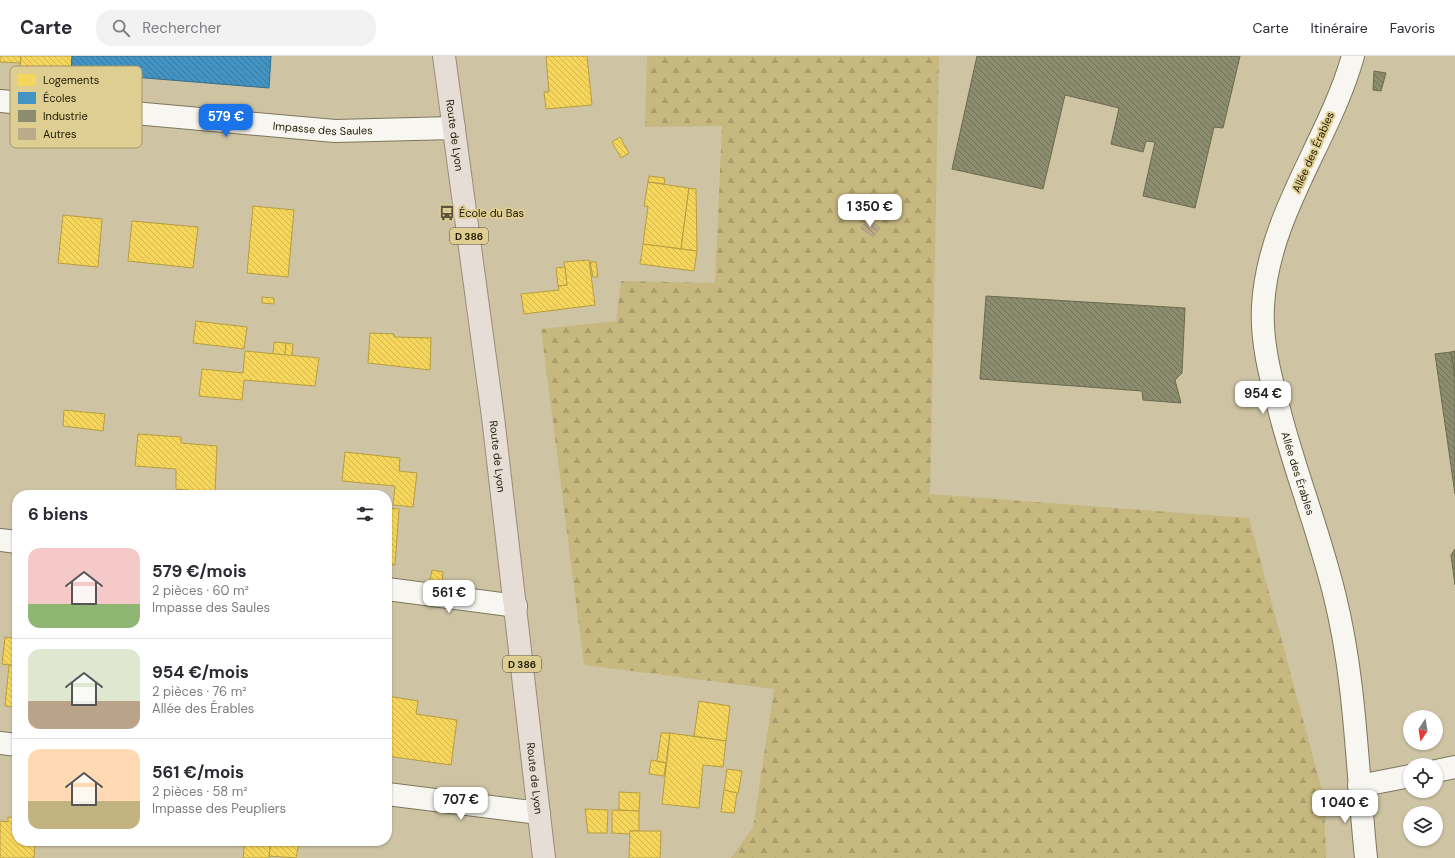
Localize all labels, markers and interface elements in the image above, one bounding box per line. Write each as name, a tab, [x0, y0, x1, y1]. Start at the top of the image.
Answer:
search box	[96, 10, 376, 46]
text: Carte	[20, 15, 72, 40]
icon: search	[110, 17, 132, 39]
text: Rechercher	[142, 18, 222, 38]
text: Carte	[1253, 19, 1289, 37]
text: Itinéraire	[1311, 19, 1368, 37]
text: Favoris	[1390, 19, 1435, 37]
legend	[10, 66, 142, 148]
text: Logements	[43, 73, 99, 87]
text: Écoles	[43, 91, 76, 105]
street label: Route de Lyon	[443, 99, 467, 172]
pin: 579 €	[198, 104, 254, 138]
text: 579 €	[208, 108, 244, 125]
text: Industrie	[43, 109, 88, 123]
street label: Allée des Érables	[1289, 110, 1337, 194]
street label: Impasse des Saules	[272, 118, 373, 138]
text: Autres	[43, 127, 76, 141]
pin: 1 350 €	[833, 194, 907, 228]
text: 1 350 €	[847, 198, 893, 215]
bus stop icon: École du Bas	[438, 204, 456, 222]
place label: École du Bas	[459, 206, 524, 220]
road number: D 386	[450, 228, 488, 244]
pin: 954 €	[1235, 381, 1291, 415]
text: 954 €	[1244, 385, 1282, 402]
street label: Route de Lyon	[486, 420, 509, 493]
street label: Allée des Érables	[1278, 430, 1318, 517]
text: 6 biens	[28, 503, 88, 525]
icon: filters	[354, 503, 376, 525]
text: 579 €/mois	[152, 560, 247, 582]
icon: home	[60, 564, 108, 612]
pin: 561 €	[421, 580, 477, 614]
text: 2 pièces · 60 m²	[152, 582, 249, 599]
text: 561 €	[432, 584, 466, 601]
text: Impasse des Saules	[152, 599, 270, 616]
road number: D 386	[503, 656, 541, 672]
text: 954 €/mois	[152, 661, 249, 683]
icon: home	[60, 665, 108, 713]
text: 2 pièces · 76 m²	[152, 683, 247, 700]
text: Allée des Érables	[152, 700, 254, 717]
north arrow	[1403, 710, 1443, 750]
map controls	[1403, 710, 1443, 846]
street label: Route de Lyon	[524, 742, 546, 815]
button: locate	[1403, 758, 1443, 798]
text: 561 €/mois	[152, 761, 244, 783]
icon: home	[60, 765, 108, 813]
text: 2 pièces · 58 m²	[152, 783, 248, 800]
pin: 707 €	[433, 787, 489, 821]
pin: 1 040 €	[1308, 790, 1382, 824]
text: 707 €	[443, 791, 479, 808]
text: 1 040 €	[1321, 794, 1369, 811]
text: Impasse des Peupliers	[152, 800, 286, 817]
button: layers	[1403, 806, 1443, 846]

